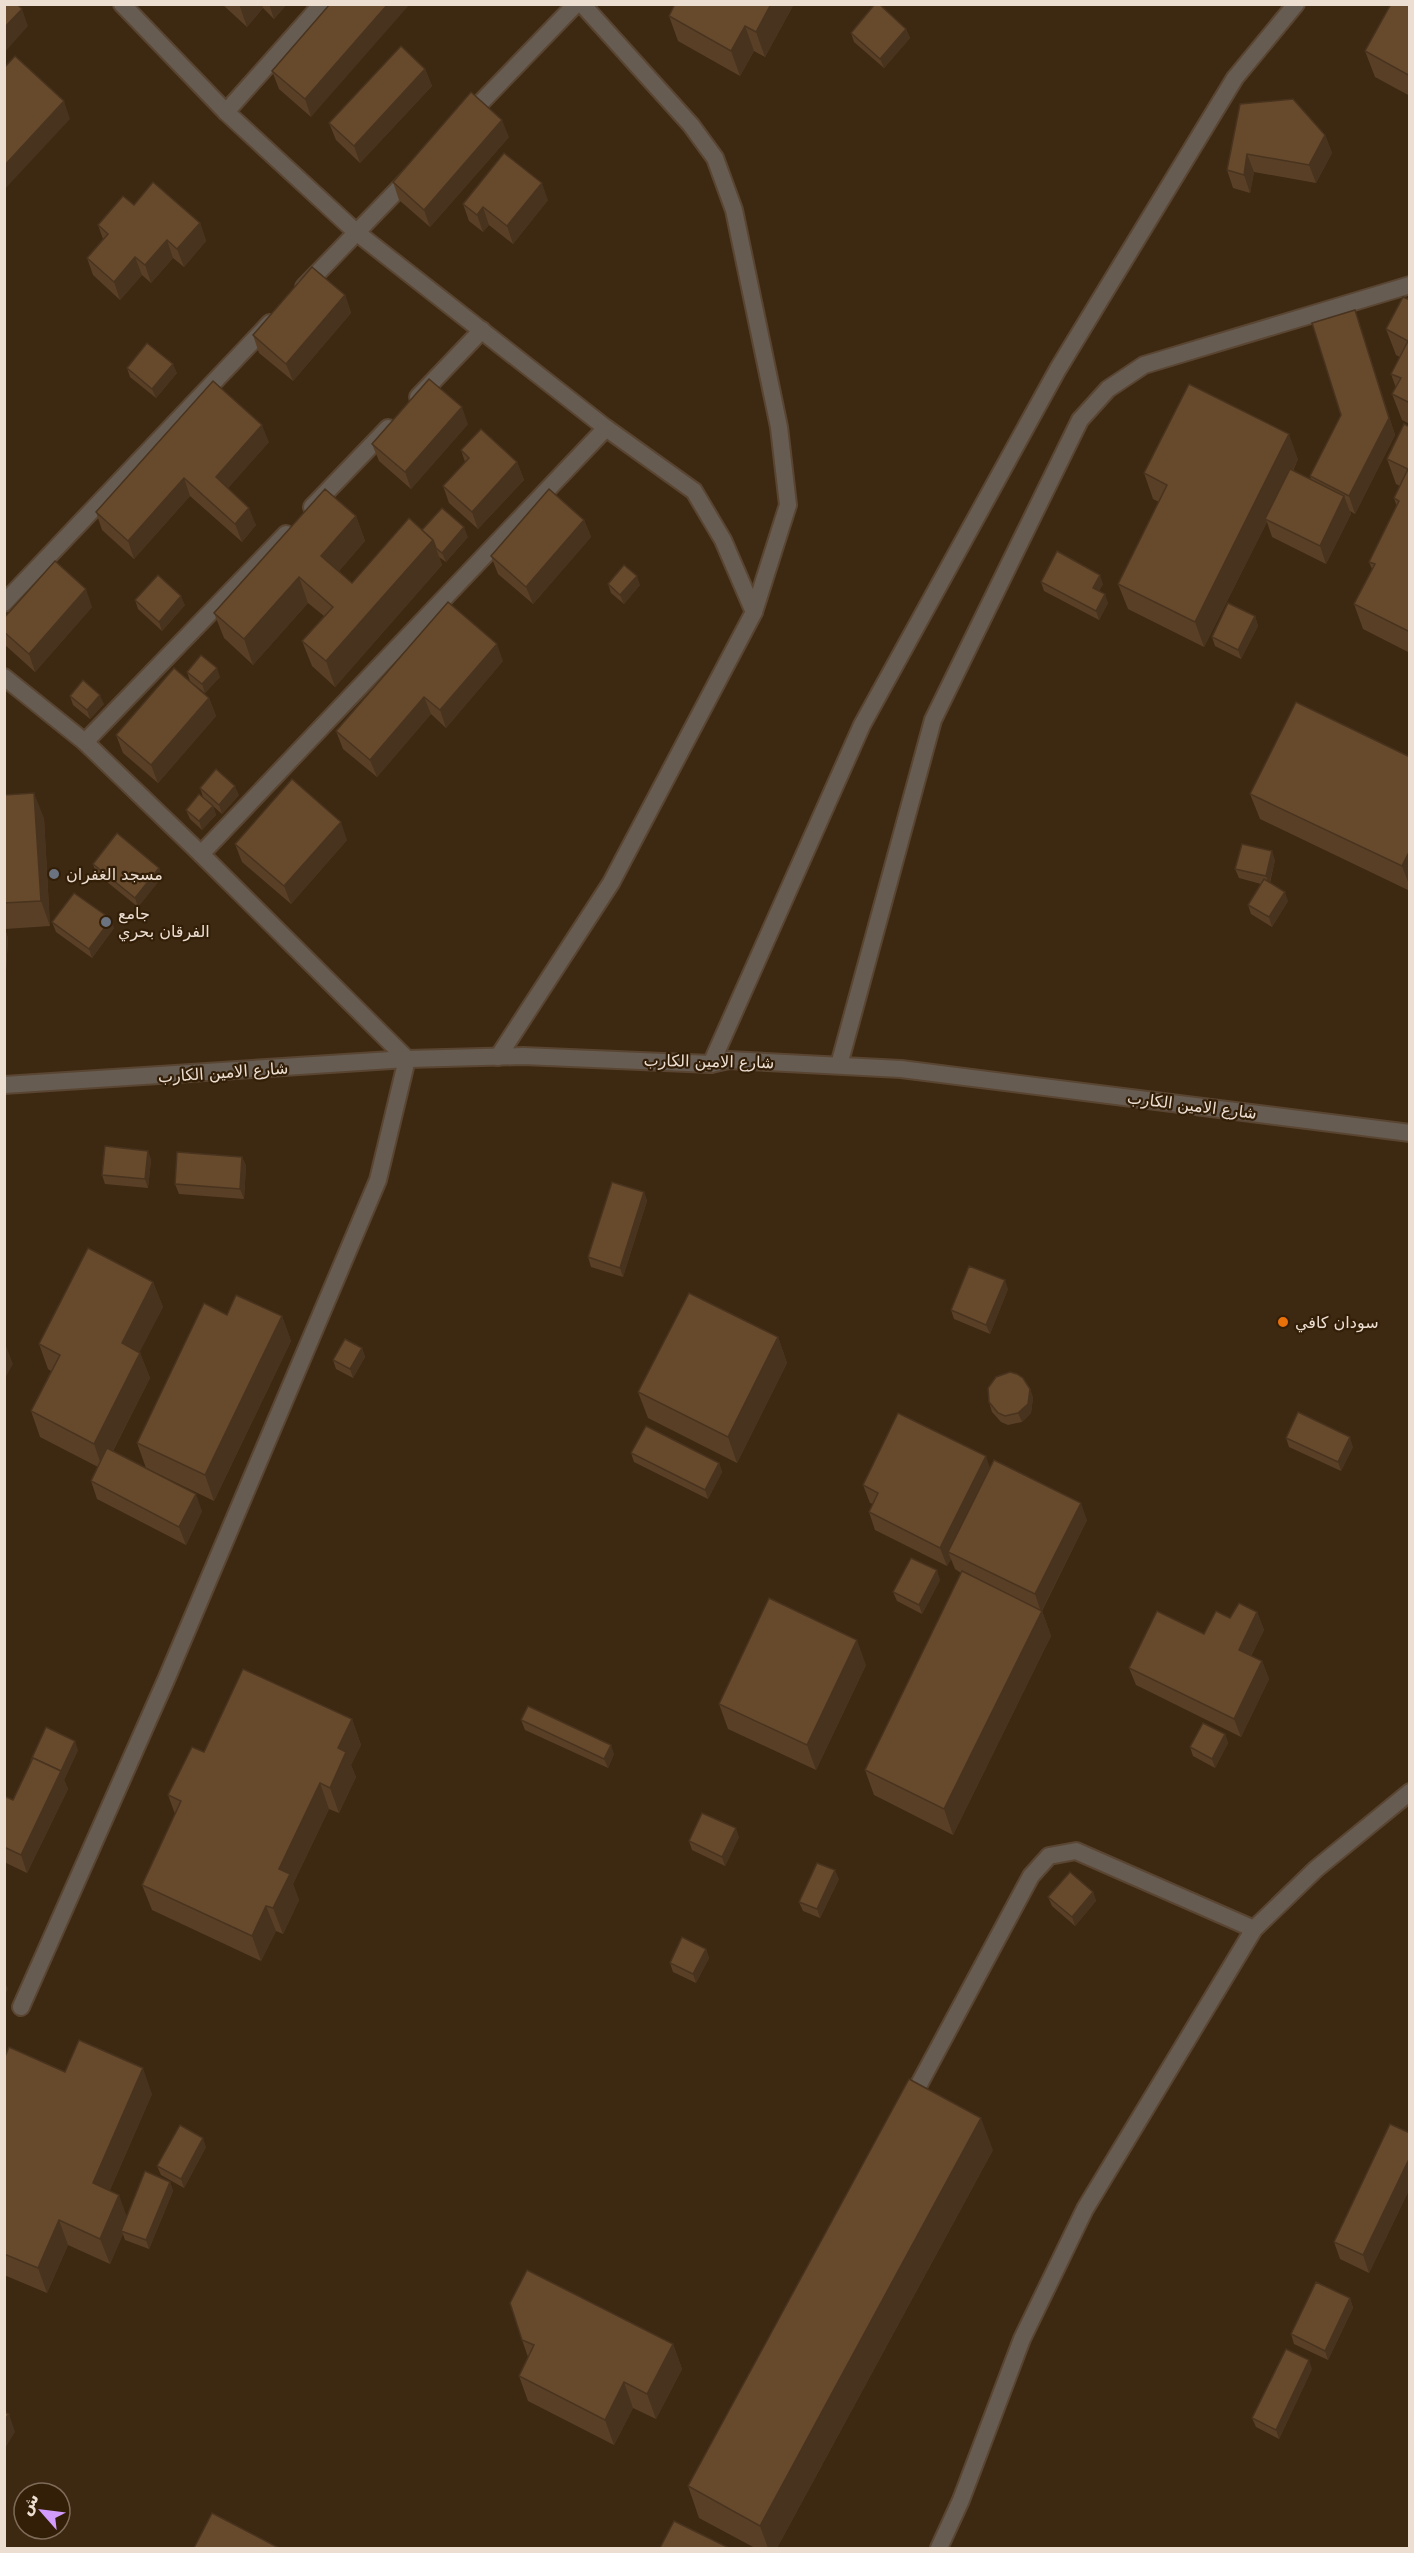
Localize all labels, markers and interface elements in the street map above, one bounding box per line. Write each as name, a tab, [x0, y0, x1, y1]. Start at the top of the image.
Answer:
place label: مسجد الغفران	[66, 865, 163, 885]
marker: مسجد الغفران	[47, 867, 61, 881]
place label: جامع الفرقان بحري	[118, 904, 210, 942]
marker: جامع الفرقان بحري	[99, 915, 113, 929]
street label: شارع الامين الكارب	[643, 1051, 774, 1073]
street label: شارع الامين الكارب	[157, 1058, 289, 1088]
street label: شارع الامين الكارب	[1126, 1088, 1258, 1124]
place label: سودان كافي	[1295, 1313, 1379, 1333]
marker: سودان كافي	[1276, 1315, 1290, 1329]
north arrow	[12, 2481, 72, 2541]
text: ش	[16, 2490, 43, 2518]

